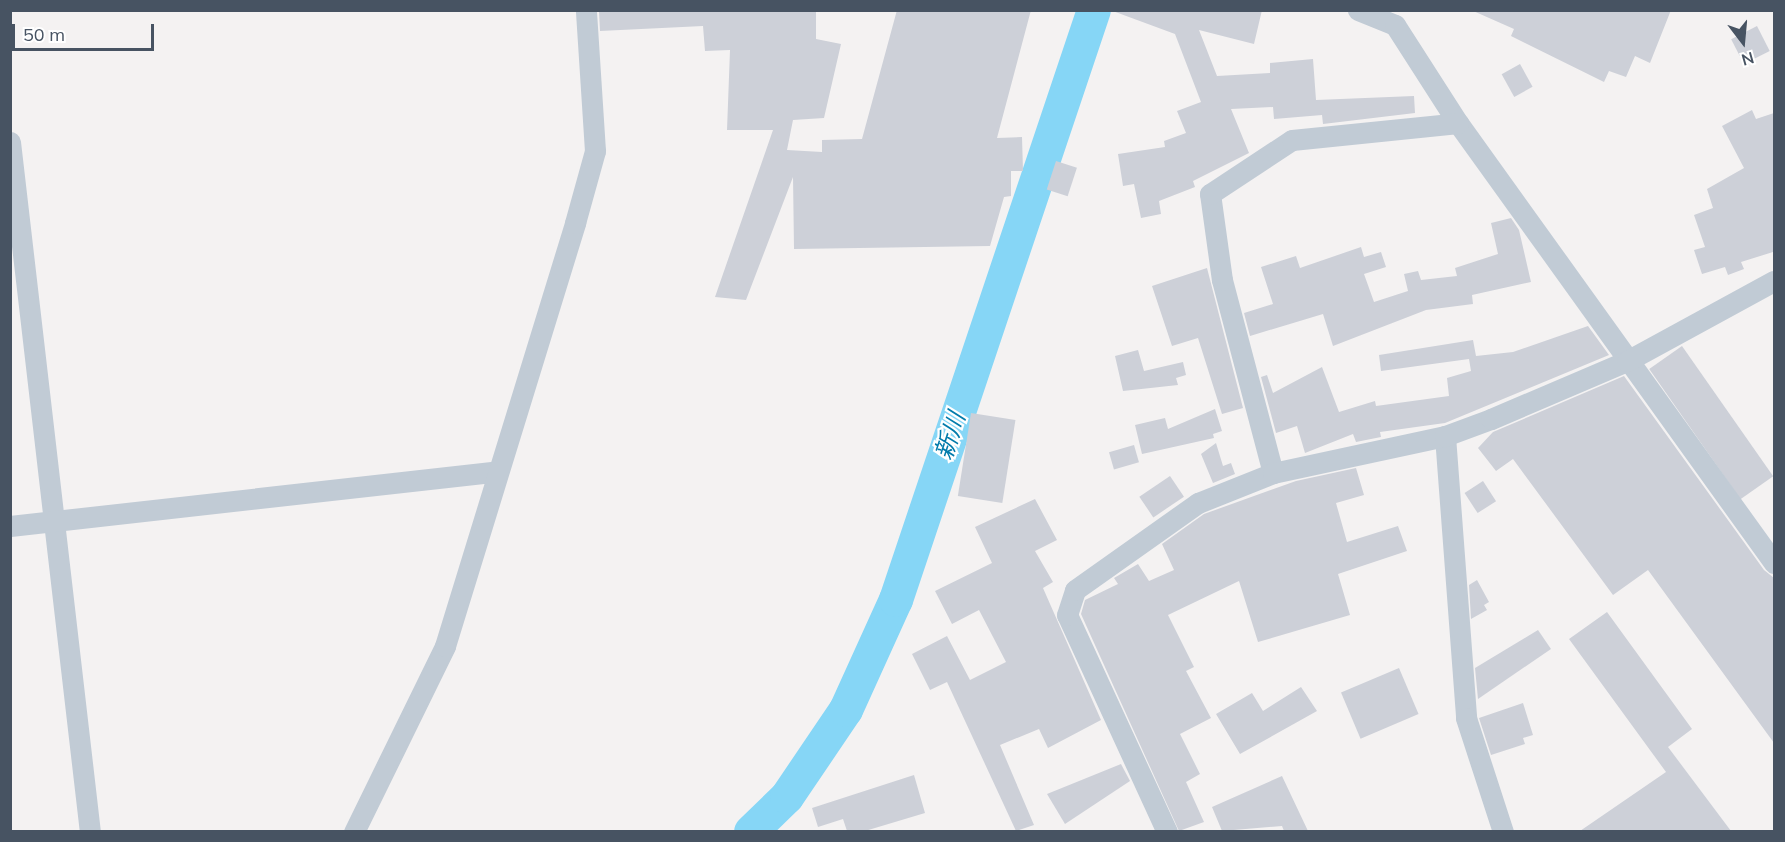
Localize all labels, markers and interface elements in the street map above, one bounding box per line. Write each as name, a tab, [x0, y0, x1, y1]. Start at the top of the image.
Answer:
scale bar	[15, 12, 158, 50]
north arrow	[1713, 12, 1773, 72]
text: 50 m	[23, 23, 65, 46]
text: N	[1739, 48, 1757, 71]
water label: 新川	[929, 409, 971, 463]

